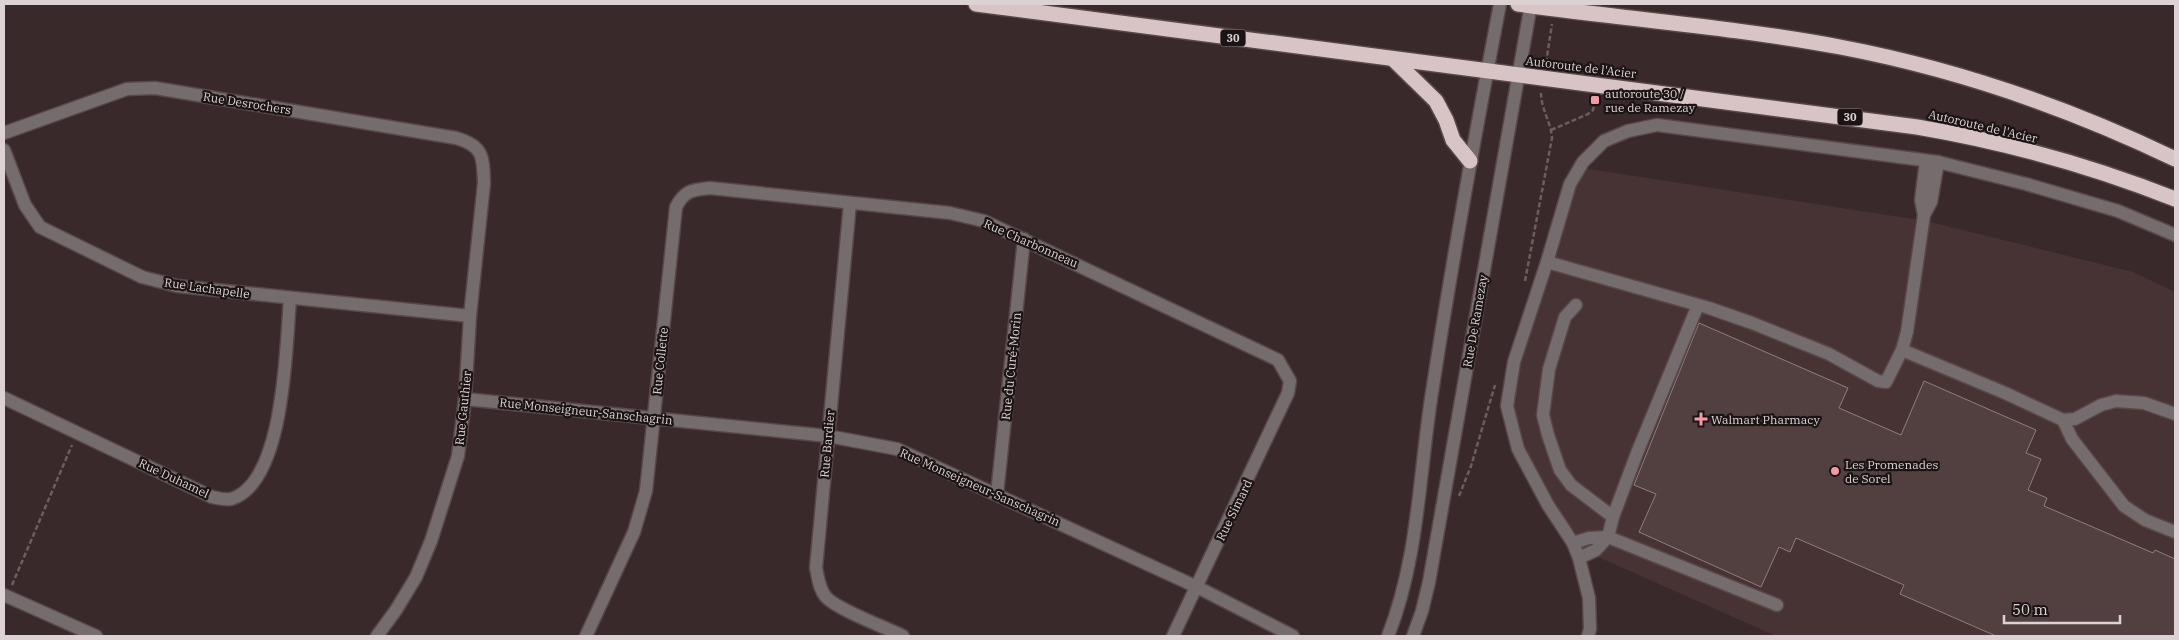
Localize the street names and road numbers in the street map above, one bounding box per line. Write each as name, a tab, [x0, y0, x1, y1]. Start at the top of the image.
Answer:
road number: 30	[1220, 29, 1246, 46]
street label: Autoroute de l'Acier	[1525, 53, 1638, 81]
street label: Rue Desrochers	[202, 89, 292, 117]
street label: Autoroute de l'Acier	[1927, 106, 2040, 146]
road number: 30	[1838, 108, 1862, 125]
street label: Rue Charbonneau	[982, 215, 1081, 271]
street label: Rue De Ramezay	[1459, 273, 1491, 368]
street label: Rue Lachapelle	[163, 275, 251, 301]
street label: Rue du Curé-Morin	[998, 311, 1024, 420]
street label: Rue Collette	[649, 327, 671, 395]
street label: Rue Gauthier	[452, 369, 474, 446]
street label: Rue Monseigneur-Sanschagrin	[499, 394, 674, 428]
street label: Rue Bardier	[817, 409, 837, 478]
street label: Rue Monseigneur-Sanschagrin	[897, 445, 1063, 529]
street label: Rue Duhamel	[136, 455, 212, 501]
street label: Rue Simard	[1213, 477, 1255, 543]

